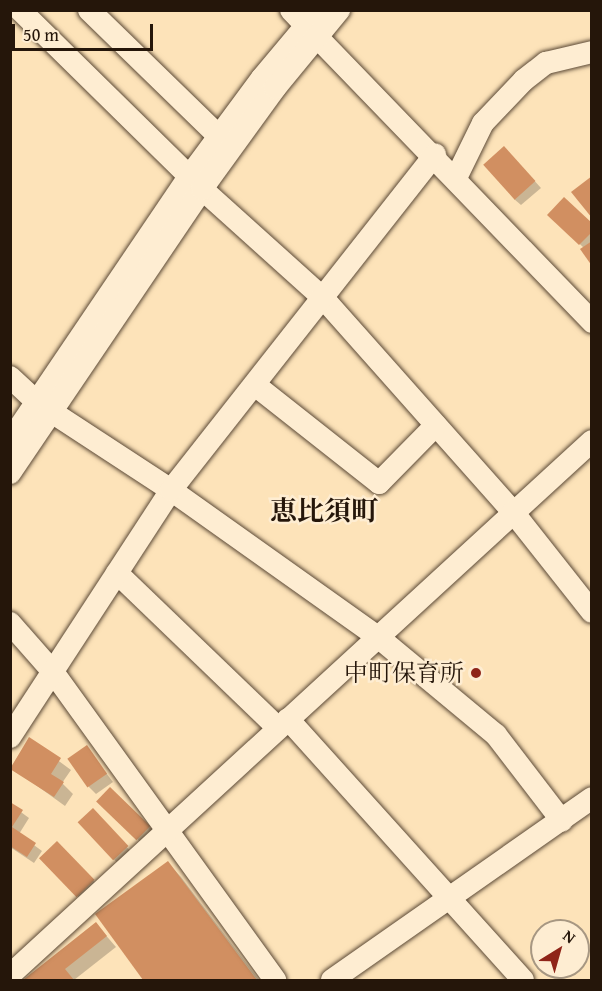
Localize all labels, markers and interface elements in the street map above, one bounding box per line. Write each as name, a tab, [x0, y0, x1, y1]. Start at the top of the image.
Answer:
scale bar	[15, 12, 156, 50]
text: 50 m	[23, 21, 59, 48]
district label: 恵比須町	[270, 495, 378, 527]
place label: 中町保育所	[344, 659, 464, 687]
marker: 中町保育所	[469, 666, 483, 680]
north arrow	[530, 919, 590, 979]
text: N	[558, 923, 581, 949]

